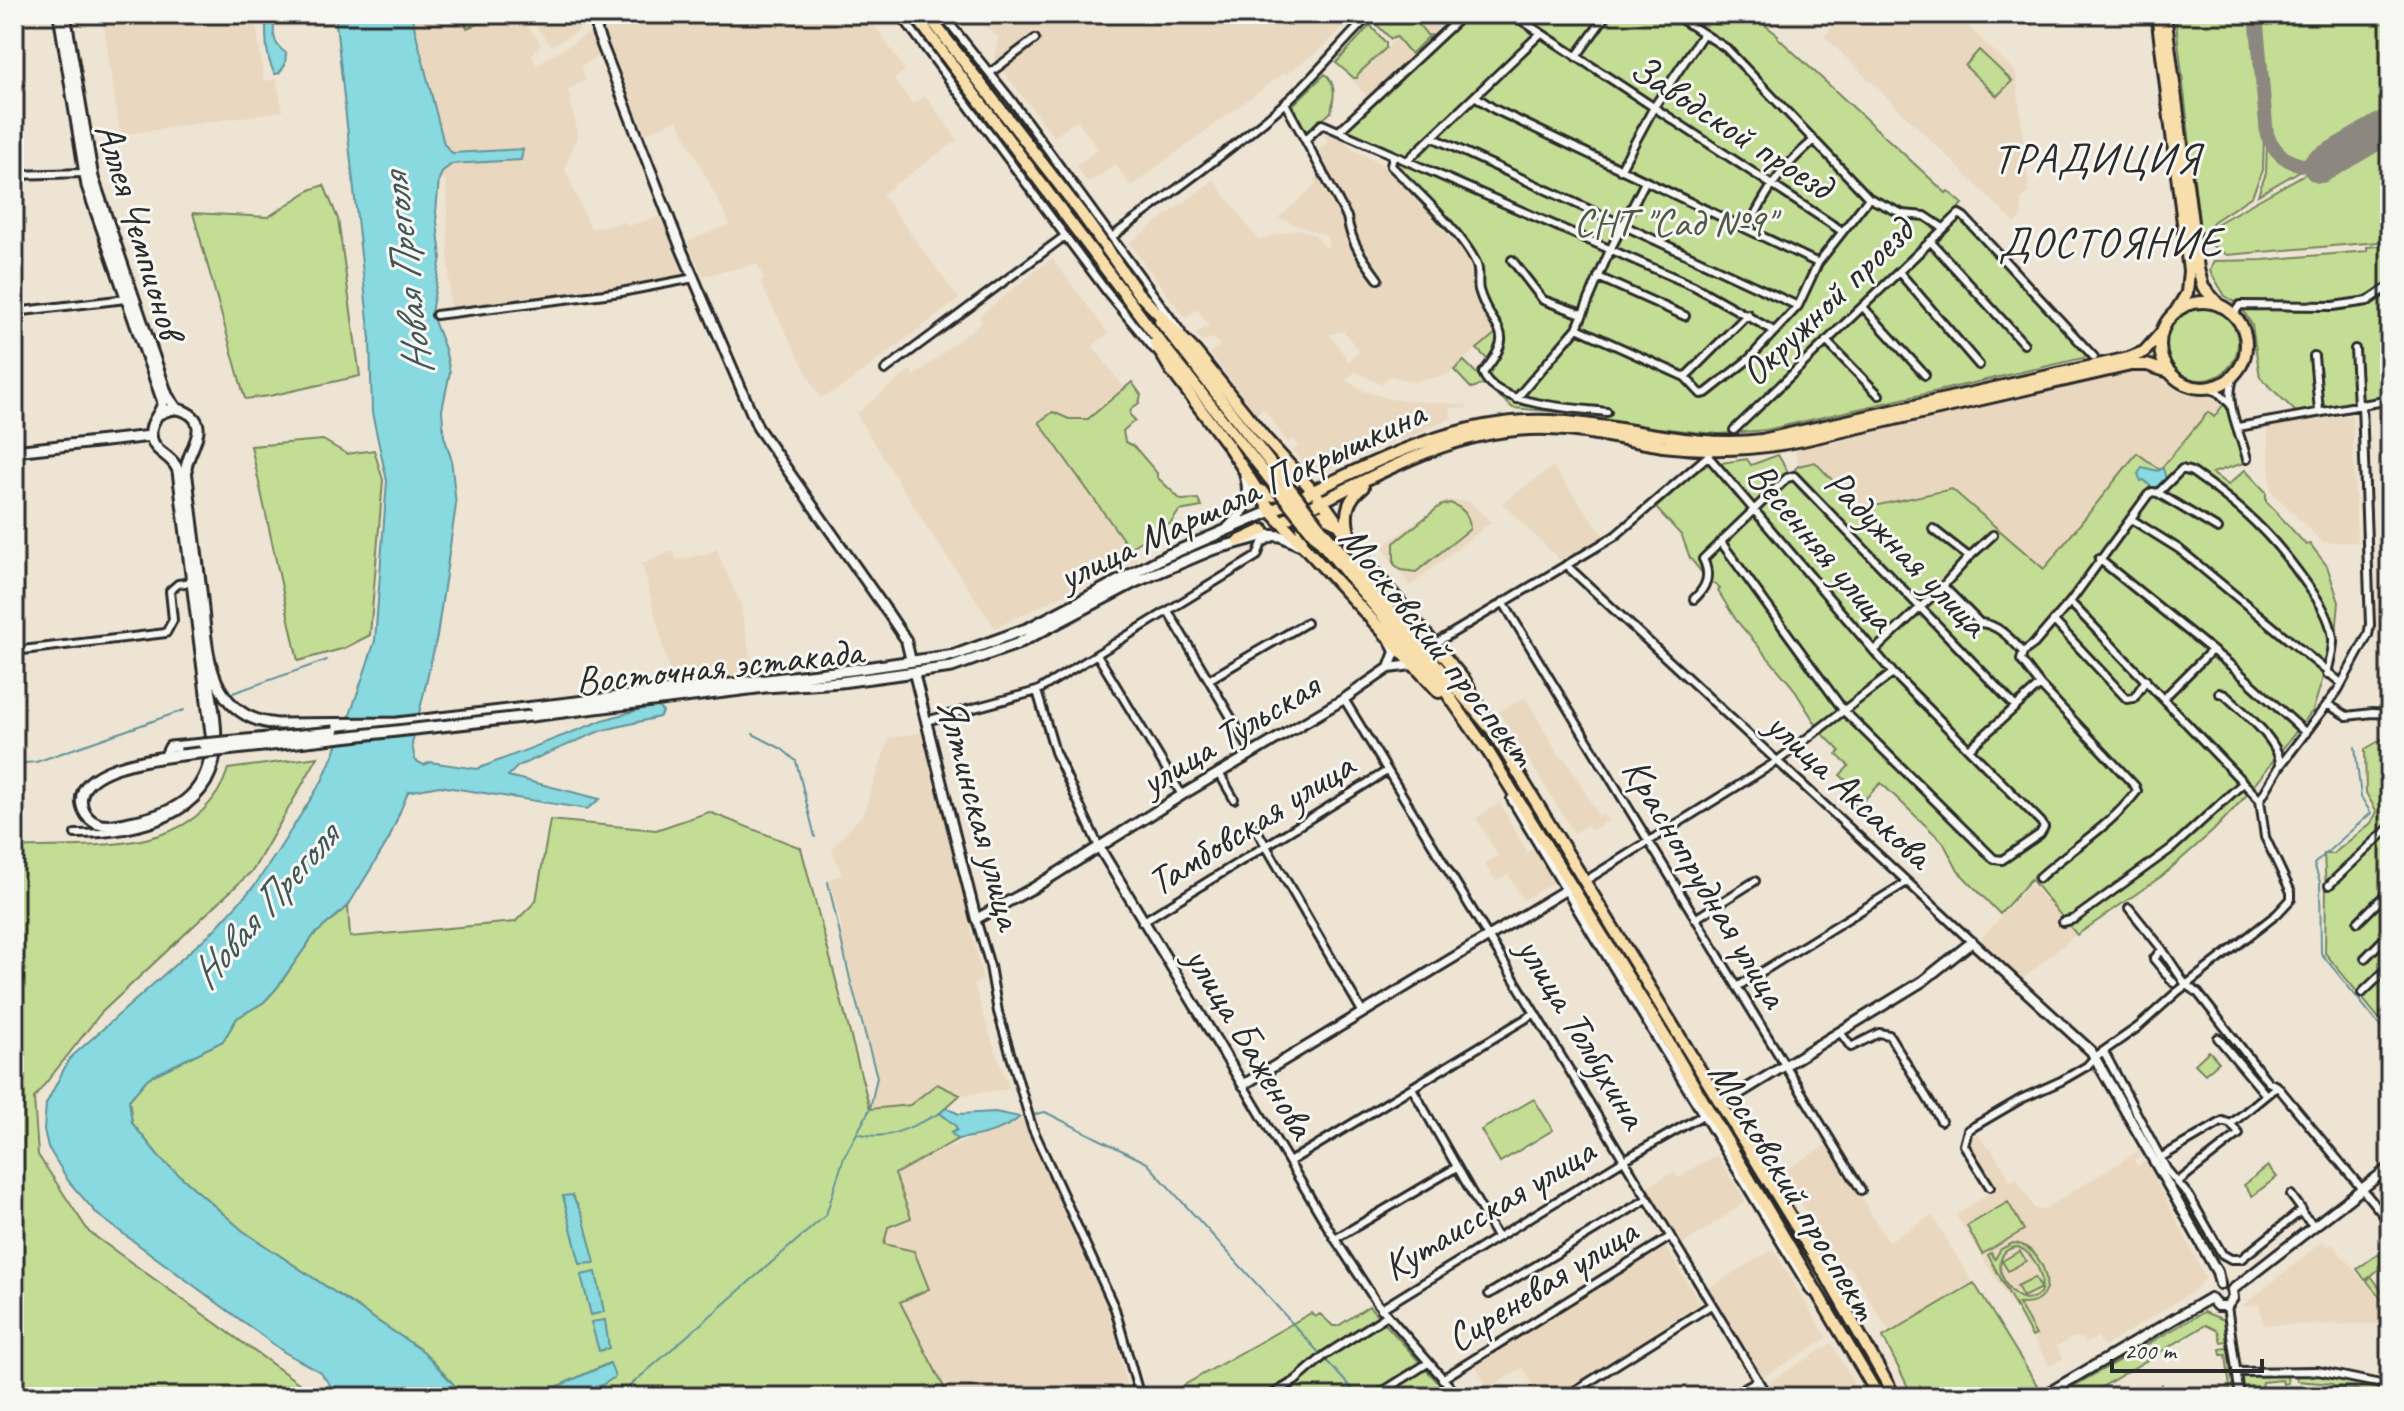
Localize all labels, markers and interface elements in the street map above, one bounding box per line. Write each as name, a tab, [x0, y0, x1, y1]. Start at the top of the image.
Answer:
street label: Заводской проезд	[1621, 43, 1845, 213]
street label: Аллея Чемпионов	[84, 117, 199, 351]
district label: ТРАДИЦИЯ	[1993, 132, 2205, 185]
water label: Новая Преголя	[367, 165, 445, 378]
park label: СНТ "Сад №9"	[1574, 198, 1782, 248]
street label: Окружной проезд	[1730, 204, 1927, 397]
district label: ДОСТОЯНИЕ	[1999, 216, 2225, 269]
street label: улица Маршала Покрышкина	[1048, 387, 1435, 603]
street label: Весенняя улица	[1736, 452, 1908, 644]
street label: Радужная улица	[1814, 458, 2001, 649]
street label: Московский проспект	[1328, 515, 1549, 778]
street label: Восточная эстакада	[573, 626, 868, 706]
street label: улица Тульская	[1129, 659, 1331, 808]
street label: Ялтинская улица	[925, 692, 1036, 938]
street label: улица Аксакова	[1754, 699, 1946, 882]
street label: Тамбовская улица	[1138, 739, 1365, 907]
street label: Краснопрудная улица	[1611, 749, 1801, 1019]
water label: Новая Преголя	[178, 808, 355, 999]
street label: улица Толбухина	[1504, 926, 1660, 1140]
street label: улица Баженова	[1172, 936, 1328, 1150]
street label: Московский проспект	[1697, 1052, 1892, 1330]
street label: Кутаисская улица	[1373, 1124, 1606, 1292]
street label: Сиреневая улица	[1437, 1205, 1649, 1363]
scale bar	[2112, 1323, 2262, 1373]
text: 200 m	[2124, 1336, 2178, 1366]

